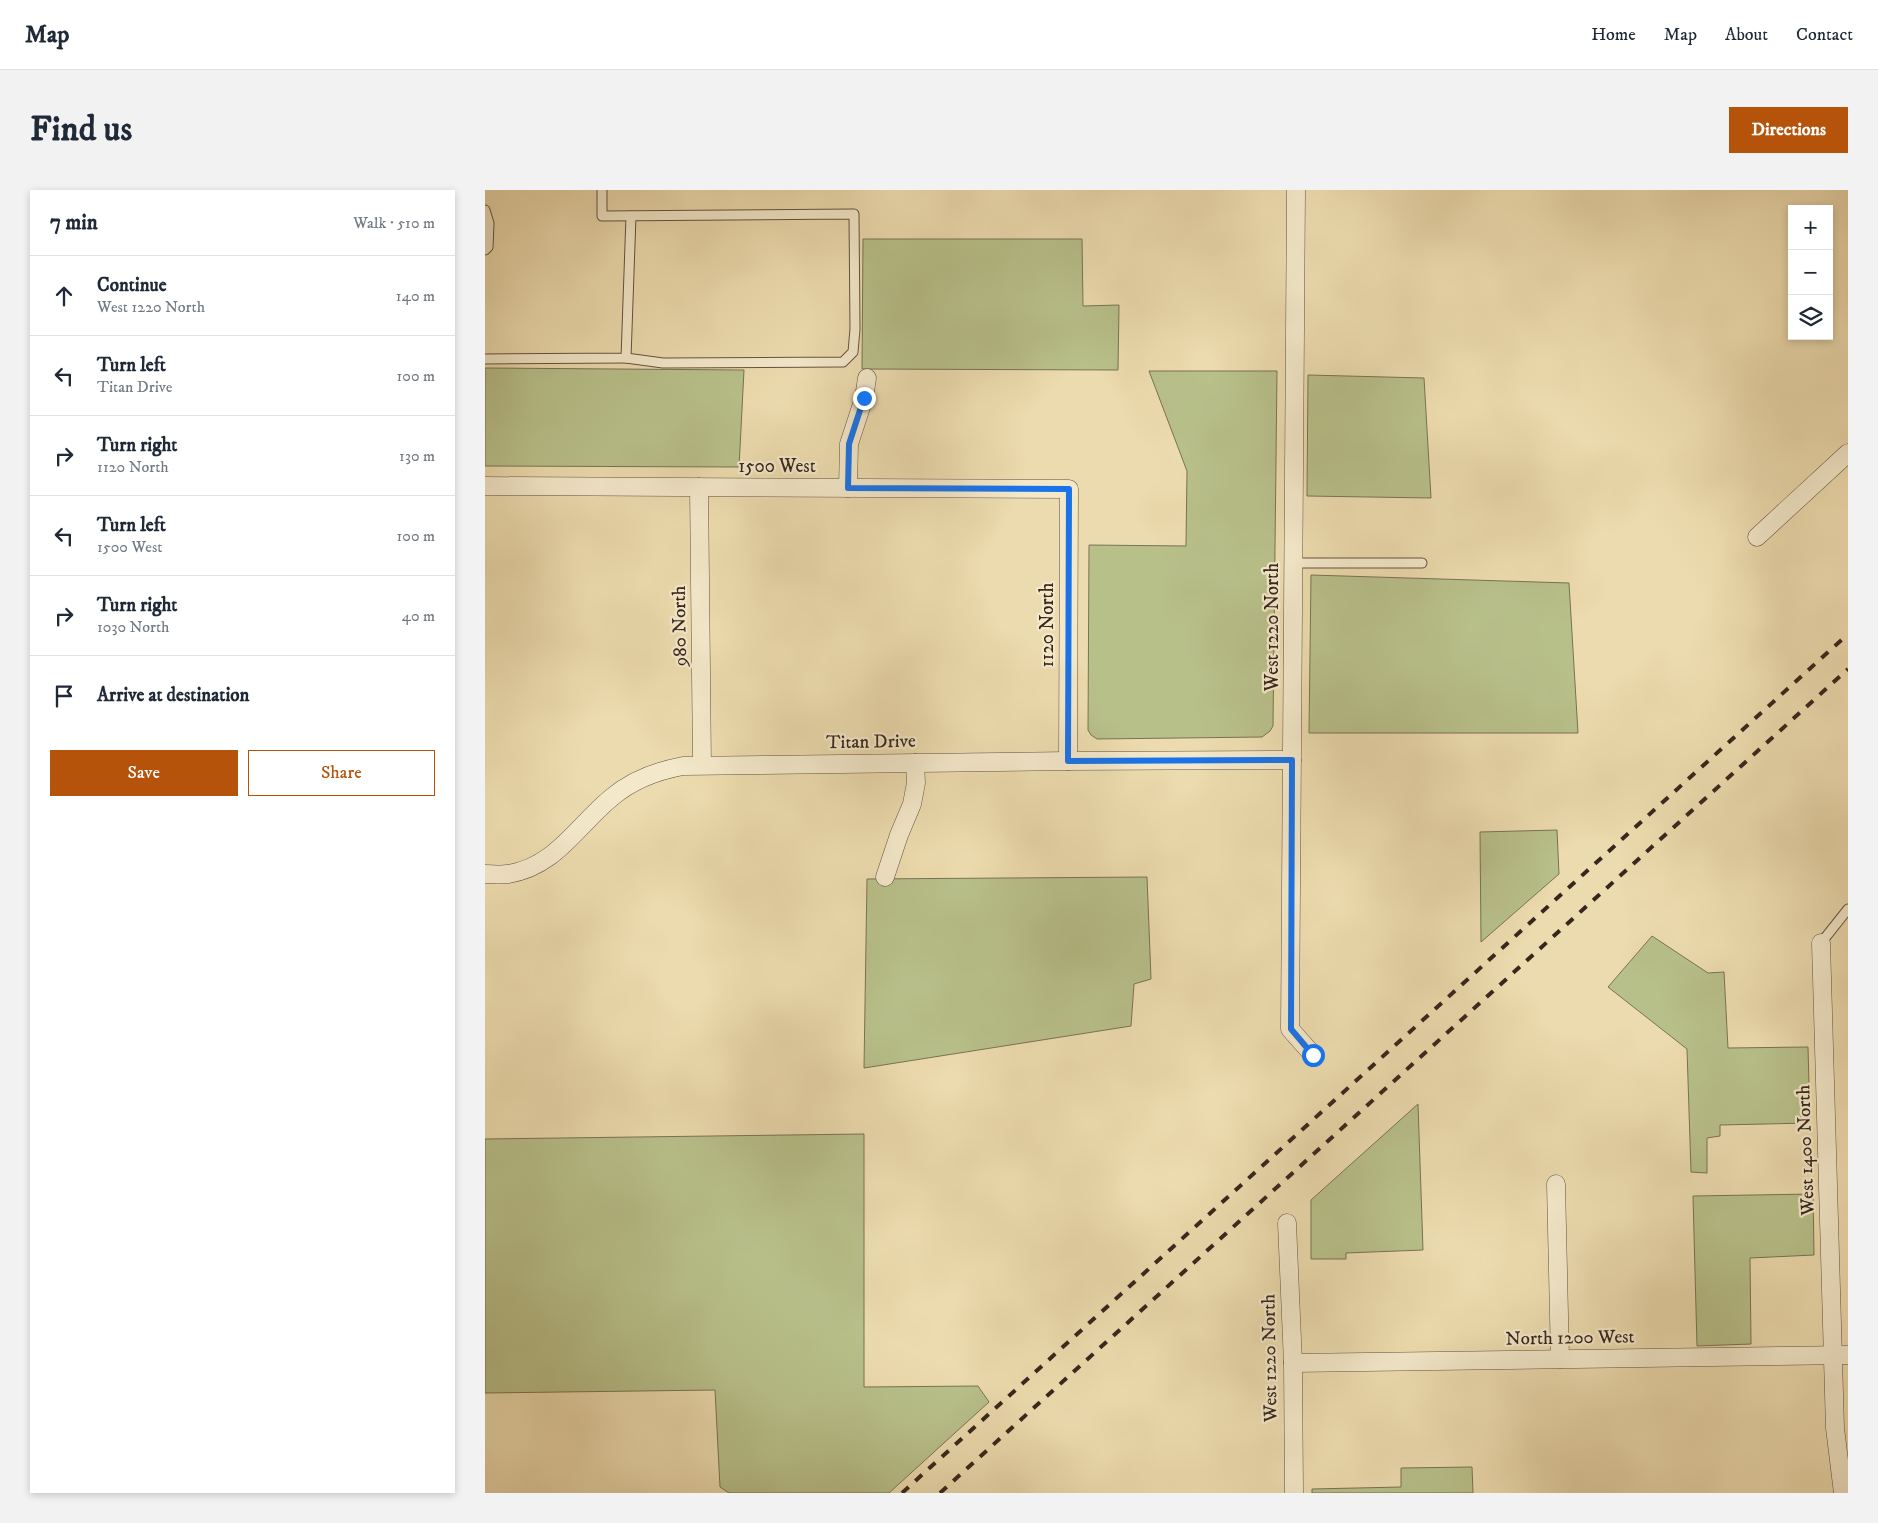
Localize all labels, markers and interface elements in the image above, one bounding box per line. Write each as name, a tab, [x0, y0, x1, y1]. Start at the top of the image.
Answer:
text: Map	[25, 20, 69, 50]
text: Home	[1591, 24, 1636, 46]
text: Map	[1664, 24, 1697, 46]
text: About	[1725, 24, 1768, 46]
text: Contact	[1796, 24, 1853, 46]
button: Directions	[1729, 107, 1848, 153]
text: Find us	[30, 108, 132, 152]
map controls	[1788, 205, 1833, 340]
button: +	[1788, 205, 1833, 250]
text: 7 min	[50, 210, 98, 236]
text: Walk · 510 m	[353, 213, 435, 233]
button: −	[1788, 250, 1833, 295]
text: Continue	[97, 274, 167, 297]
icon: ahead	[50, 282, 78, 310]
text: 140 m	[396, 286, 435, 306]
button: layers	[1788, 295, 1833, 340]
text: West 1220 North	[97, 297, 205, 317]
text: Turn left	[97, 354, 166, 377]
icon: left	[50, 362, 78, 390]
text: 100 m	[397, 366, 435, 386]
text: Titan Drive	[97, 377, 172, 397]
route end	[853, 387, 876, 410]
text: Turn right	[97, 434, 177, 457]
icon: right	[50, 442, 78, 470]
text: 130 m	[399, 446, 435, 466]
street label: 1500 West	[738, 455, 816, 478]
text: 1120 North	[97, 457, 169, 477]
text: Turn left	[97, 514, 166, 537]
icon: left	[50, 522, 78, 550]
text: 100 m	[397, 526, 435, 546]
text: 1500 West	[97, 537, 162, 557]
street label: West 1220 North	[1261, 563, 1284, 692]
street label: 1120 North	[1036, 582, 1059, 668]
street label: 980 North	[668, 585, 692, 668]
text: Turn right	[97, 594, 177, 617]
icon: right	[50, 602, 78, 630]
text: 40 m	[402, 606, 435, 626]
text: 1030 North	[97, 617, 169, 637]
icon: arrive	[50, 682, 78, 710]
text: Arrive at destination	[97, 684, 249, 707]
street label: Titan Drive	[826, 730, 916, 754]
button: Save	[50, 750, 238, 796]
button: Share	[248, 750, 435, 796]
route start	[1302, 1044, 1325, 1067]
street label: West 1400 North	[1792, 1084, 1820, 1217]
street label: West 1220 North	[1257, 1294, 1283, 1423]
street label: North 1200 West	[1505, 1325, 1635, 1351]

